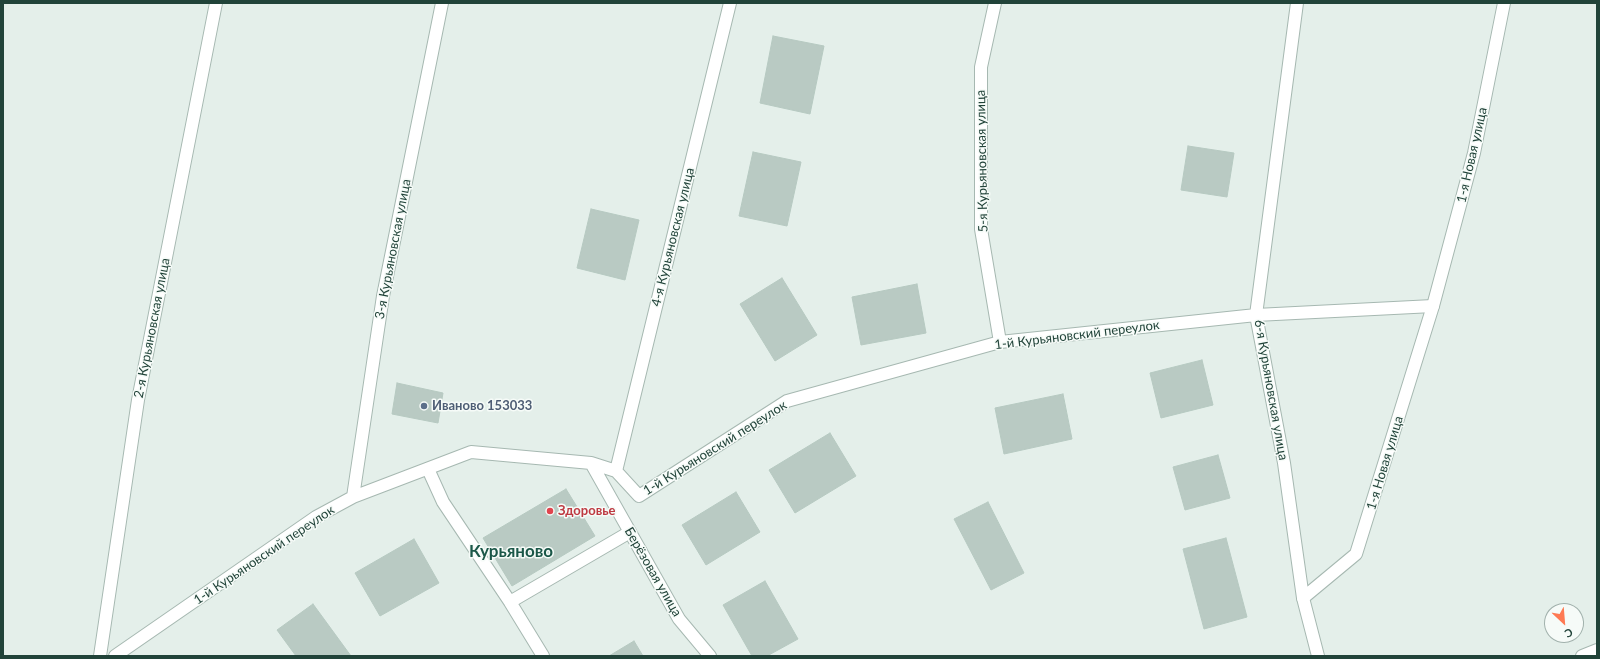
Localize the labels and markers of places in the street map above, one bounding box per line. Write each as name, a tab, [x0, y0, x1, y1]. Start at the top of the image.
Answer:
place label: Иваново 153033	[432, 398, 532, 414]
marker: Иваново 153033	[419, 401, 429, 411]
place label: Здоровье	[558, 503, 615, 519]
marker: Здоровье	[545, 506, 555, 516]

